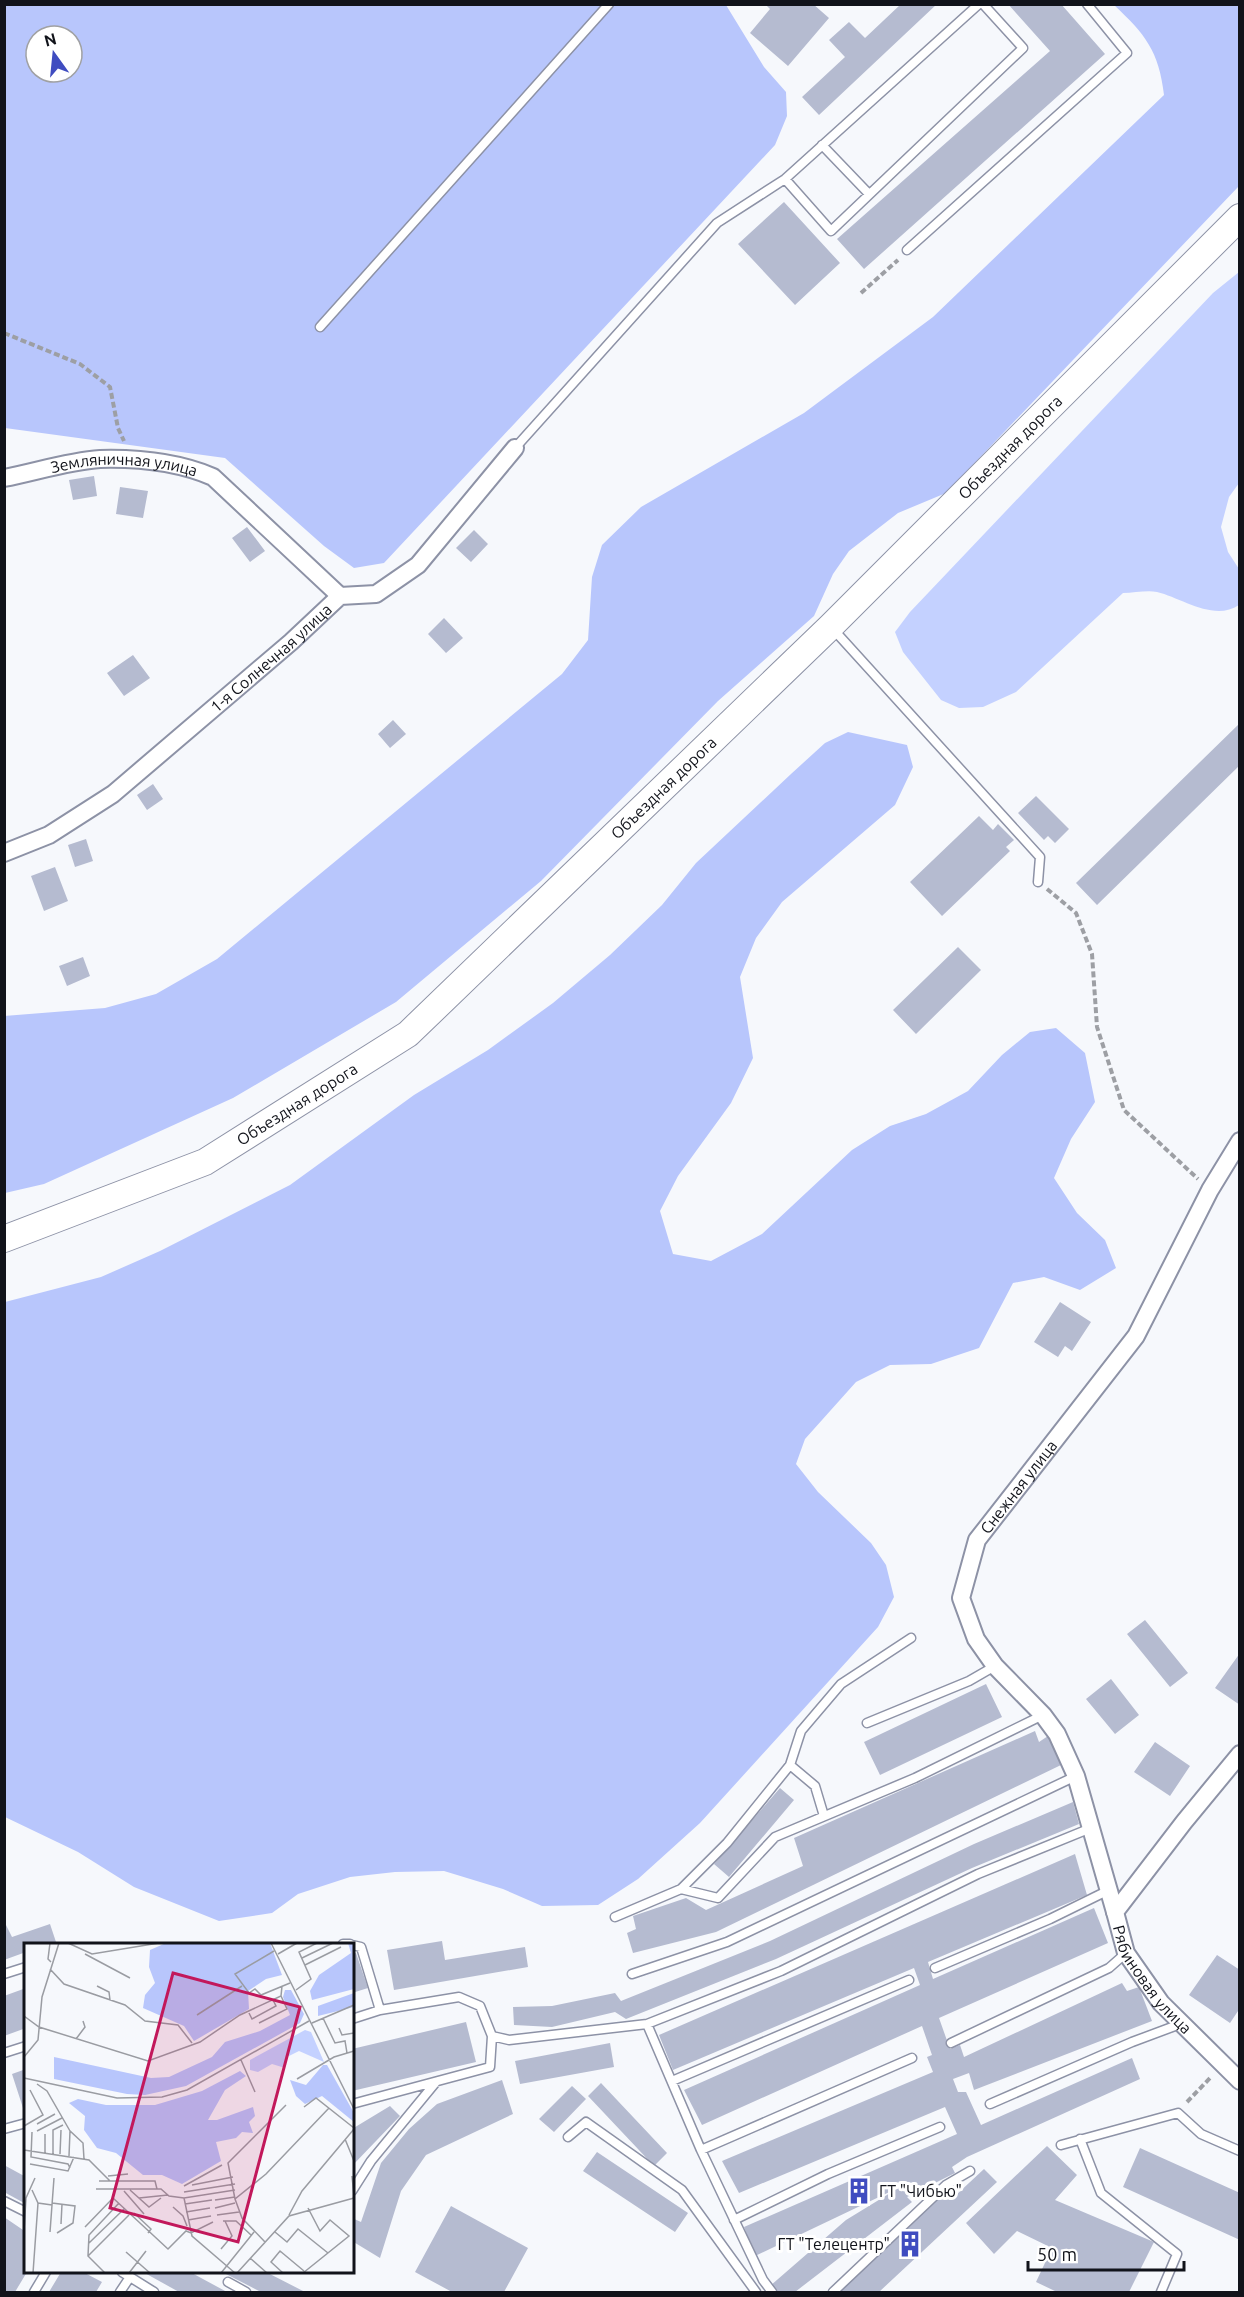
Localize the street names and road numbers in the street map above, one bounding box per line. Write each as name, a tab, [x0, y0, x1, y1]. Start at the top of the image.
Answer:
street label: Объездная дорога	[954, 391, 1066, 503]
street label: Земляничная улица	[49, 450, 200, 480]
street label: 1-я Солнечная улица	[207, 600, 335, 716]
street label: Объездная дорога	[607, 733, 720, 842]
street label: Объездная дорога	[233, 1059, 361, 1149]
street label: Снежная улица	[976, 1437, 1060, 1537]
street label: Рябиновая улица	[1110, 1923, 1195, 2037]

